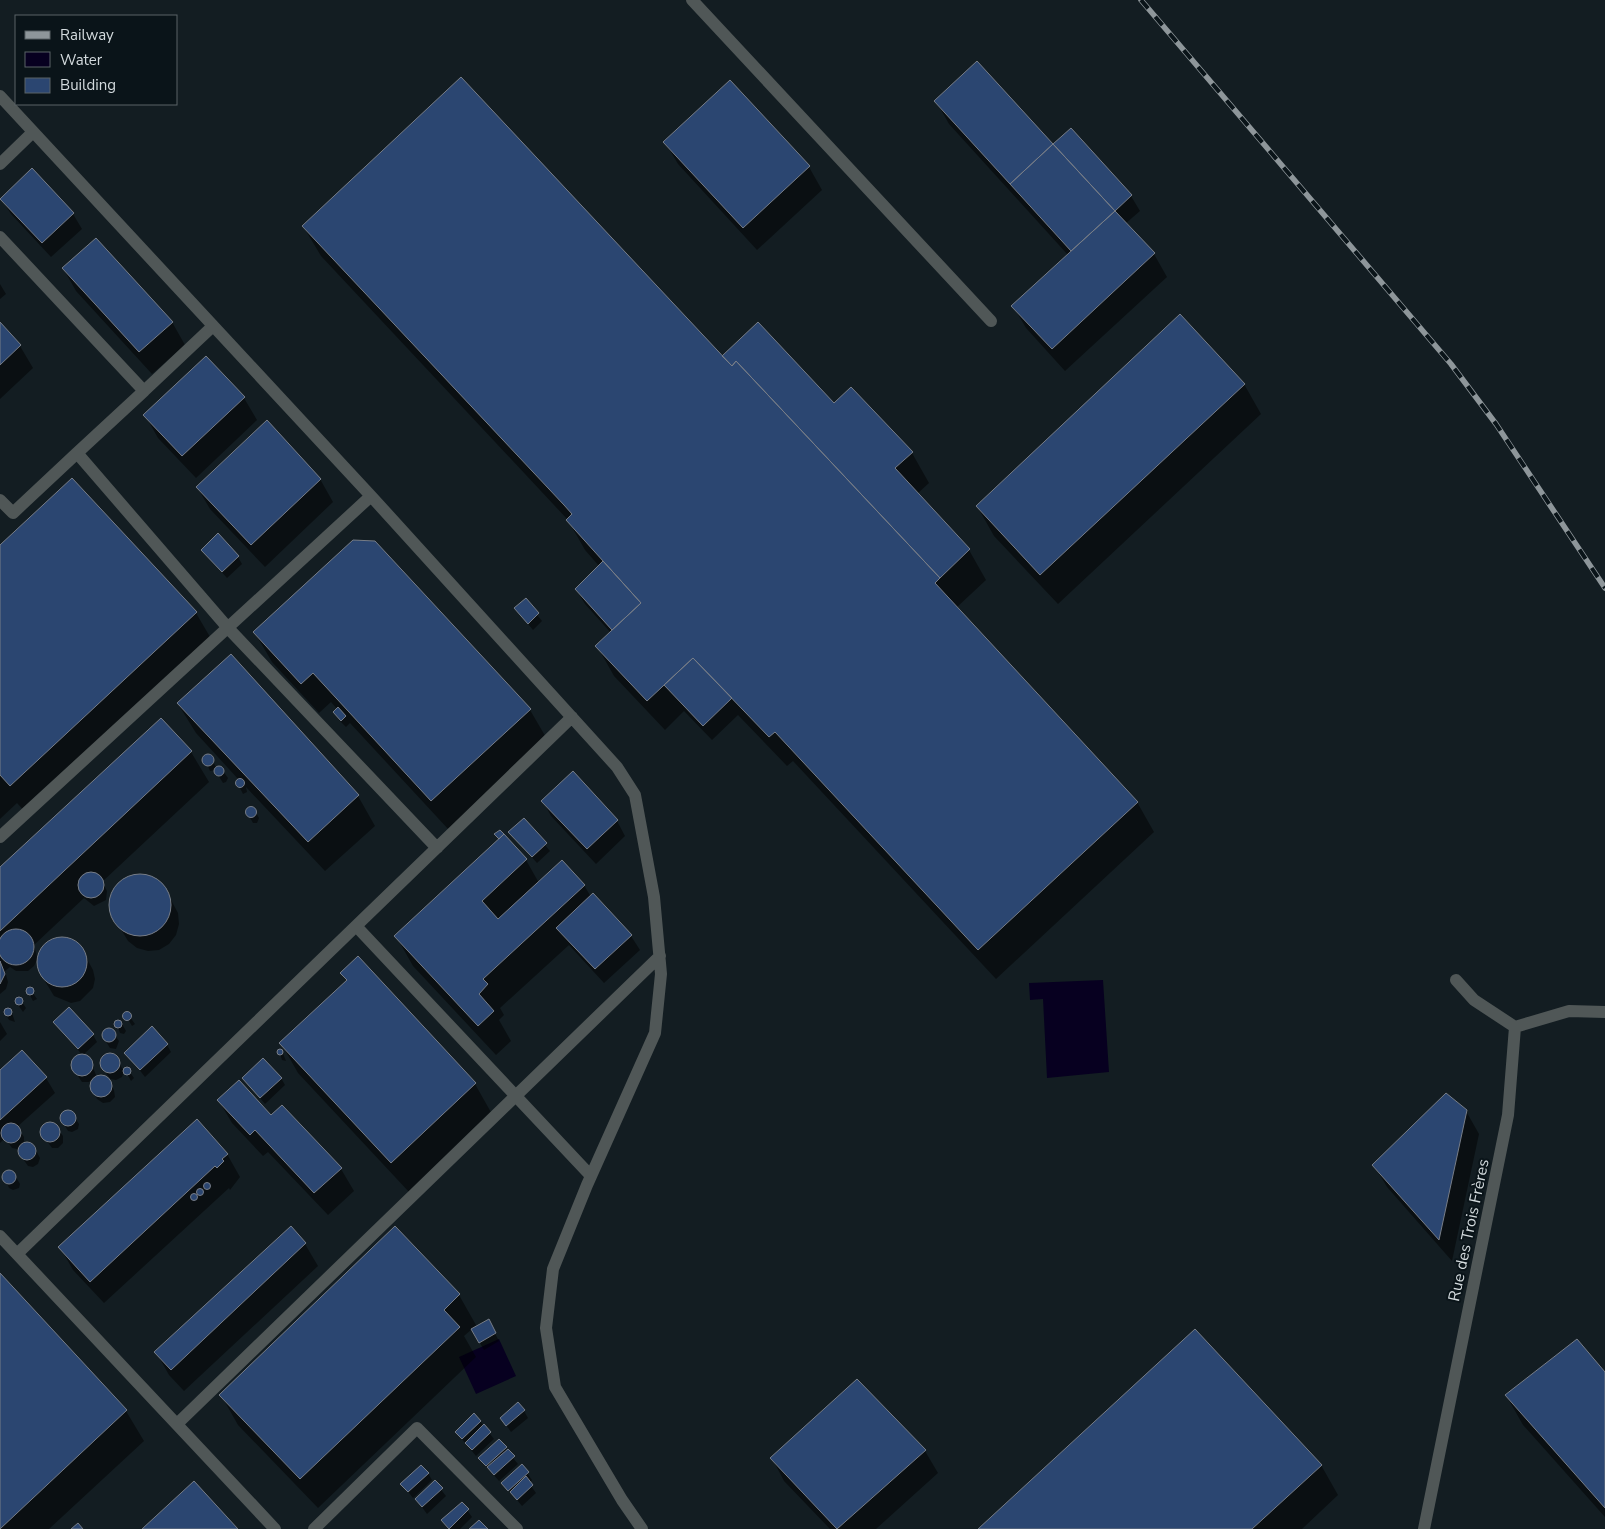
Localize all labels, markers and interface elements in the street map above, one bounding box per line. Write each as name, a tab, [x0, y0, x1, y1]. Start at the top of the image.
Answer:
legend	[15, 15, 178, 105]
text: Railway	[60, 25, 114, 45]
text: Water	[60, 50, 103, 70]
text: Building	[60, 75, 116, 95]
street label: Rue des Trois Frères	[1443, 1157, 1495, 1303]

